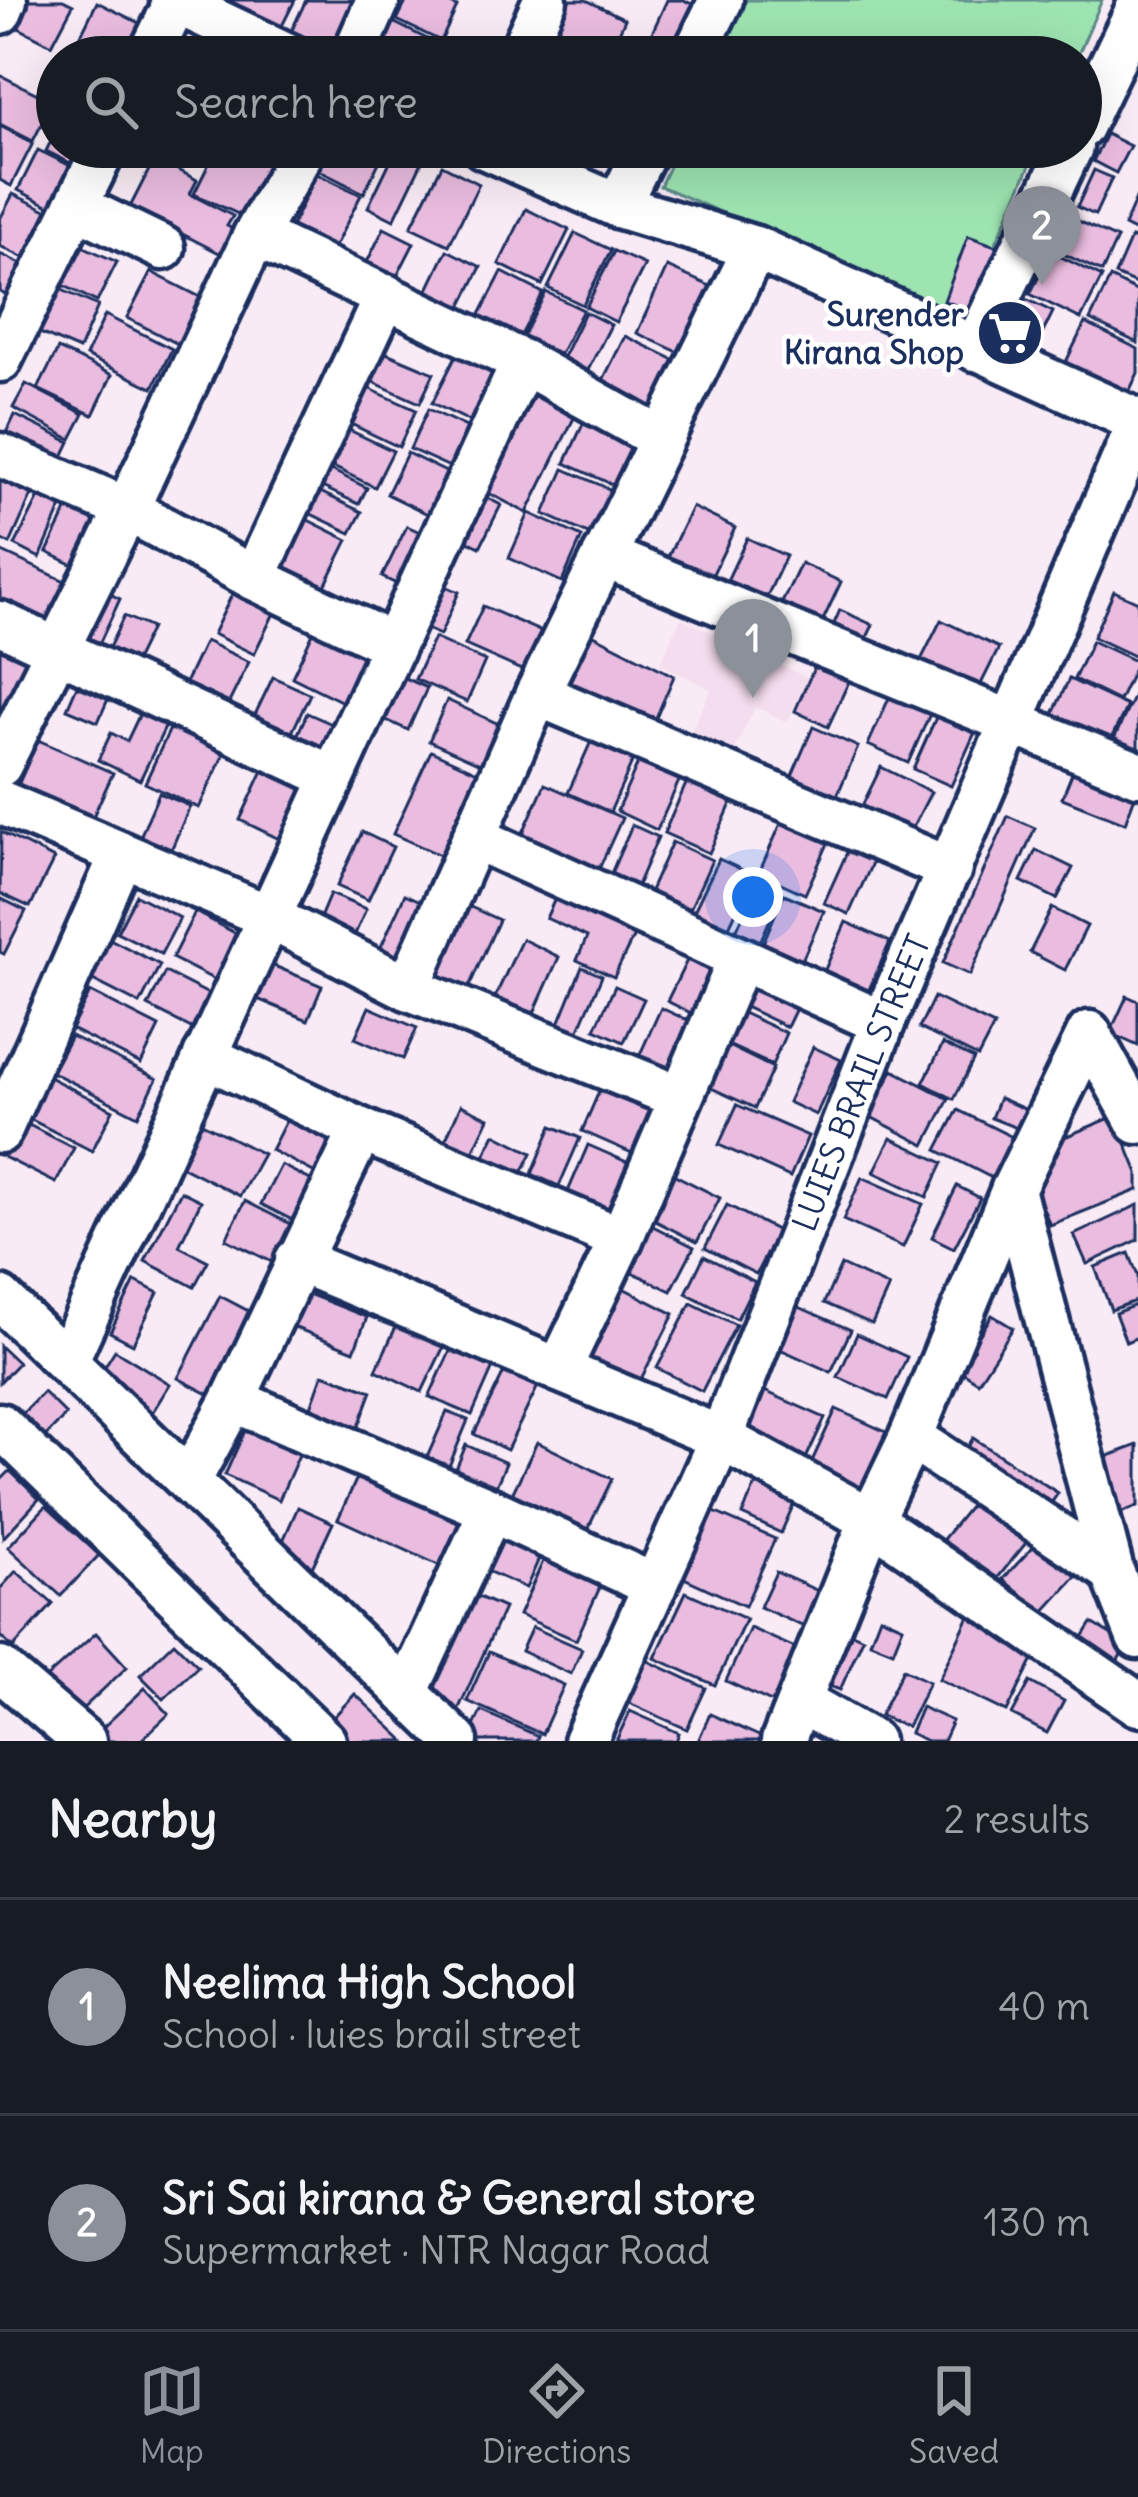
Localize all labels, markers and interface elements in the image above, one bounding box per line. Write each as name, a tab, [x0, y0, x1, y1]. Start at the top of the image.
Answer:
search box	[36, 36, 1102, 168]
icon: search	[78, 69, 144, 135]
text: Search here	[174, 74, 418, 130]
pin: 2	[1003, 186, 1081, 285]
place label: Surender Kirana Shop	[784, 293, 965, 373]
supermarket icon: Surender Kirana Shop	[975, 298, 1045, 368]
pin: 1	[714, 599, 792, 698]
your location	[723, 867, 783, 927]
street label: LUIES BRAIL STREET	[783, 928, 939, 1237]
text: Nearby	[48, 1787, 217, 1851]
text: 2 results	[943, 1795, 1090, 1844]
text: Neelima High School	[162, 1954, 576, 2010]
text: 1	[79, 1982, 95, 2031]
text: 40 m	[998, 1982, 1090, 2031]
text: School · luies brail street	[162, 2010, 581, 2059]
text: Sri Sai kirana & General store	[162, 2170, 755, 2226]
text: 2	[76, 2198, 98, 2247]
text: 130 m	[983, 2198, 1090, 2247]
text: Supermarket · NTR Nagar Road	[162, 2226, 710, 2275]
tab: Map	[139, 2358, 205, 2472]
tab: Directions	[482, 2358, 631, 2472]
tab: Saved	[909, 2358, 999, 2472]

